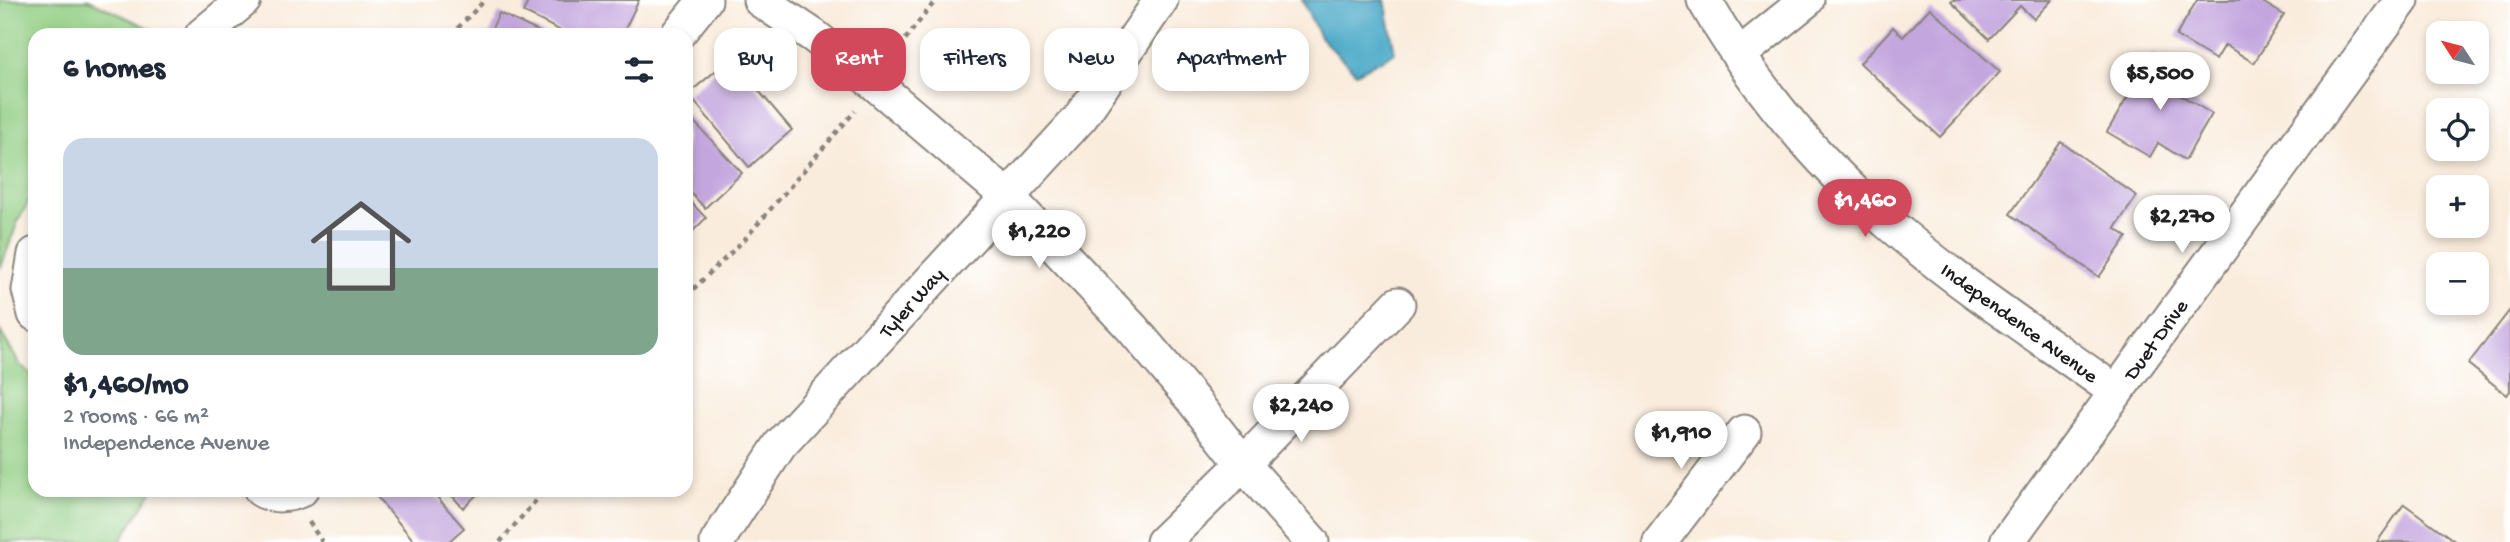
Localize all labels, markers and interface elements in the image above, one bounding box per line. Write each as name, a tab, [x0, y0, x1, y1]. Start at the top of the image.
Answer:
north arrow	[2426, 21, 2488, 84]
map controls	[2426, 21, 2489, 315]
chip: Buy	[714, 28, 797, 91]
chip: Rent	[811, 28, 906, 91]
chip: Filters	[920, 28, 1030, 91]
chip: New	[1044, 28, 1138, 91]
chip: Apartment	[1152, 28, 1309, 91]
icon: filters	[620, 51, 658, 89]
pin: $5,500	[2103, 52, 2217, 112]
text: 6 homes	[63, 53, 165, 88]
text: $5,500	[2126, 61, 2194, 88]
button: locate	[2426, 98, 2489, 161]
button: +	[2426, 175, 2489, 238]
pin: $1,460	[1808, 180, 1922, 239]
icon: home	[298, 183, 424, 309]
text: $1,460	[1834, 188, 1896, 215]
pin: $2,270	[2125, 196, 2239, 255]
text: $2,270	[2149, 204, 2215, 231]
pin: $1,220	[982, 210, 1096, 270]
text: $1,220	[1008, 219, 1070, 246]
button: −	[2426, 252, 2489, 315]
street label: Independence Avenue	[1934, 259, 2102, 391]
street label: Tyler Way	[875, 264, 952, 345]
street label: Duet Drive	[2119, 295, 2196, 388]
text: $1,460/mo	[63, 369, 189, 404]
pin: $2,240	[1244, 384, 1358, 444]
text: $2,240	[1269, 393, 1333, 420]
text: 2 rooms · 66 m²	[63, 404, 209, 431]
pin: $1,910	[1624, 412, 1738, 471]
text: $1,910	[1651, 420, 1711, 447]
text: Independence Avenue	[63, 431, 270, 458]

